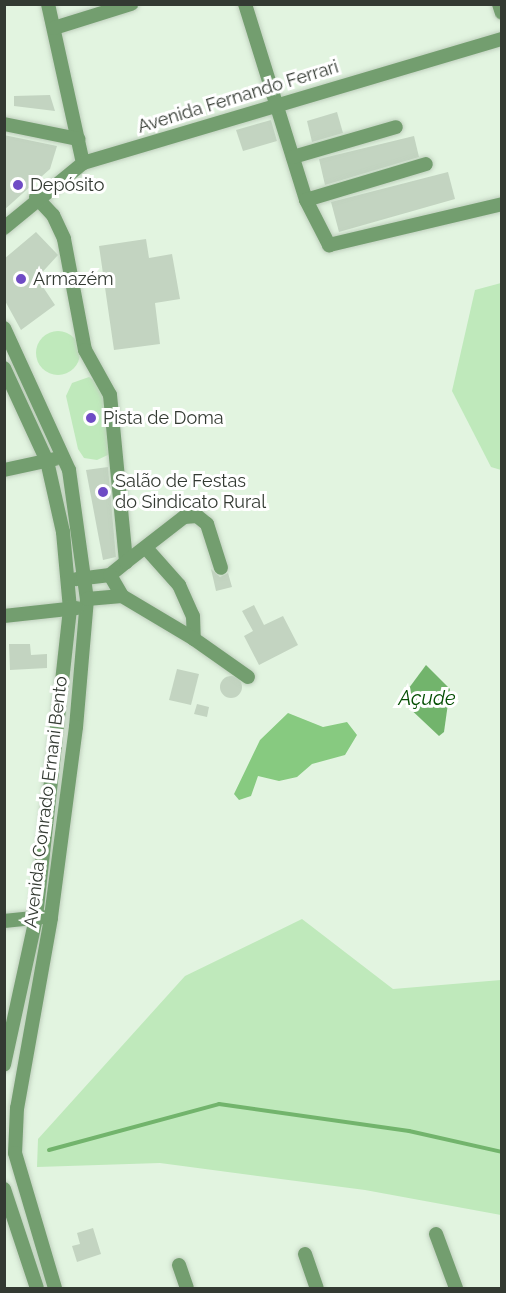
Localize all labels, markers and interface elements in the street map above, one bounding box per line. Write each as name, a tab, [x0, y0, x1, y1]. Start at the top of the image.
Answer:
street label: Avenida Fernando Ferrari	[135, 56, 341, 138]
place label: Depósito	[30, 174, 104, 196]
marker: Depósito	[11, 178, 25, 192]
place label: Armazém	[33, 268, 114, 290]
marker: Armazém	[14, 272, 28, 286]
place label: Pista de Doma	[103, 407, 224, 429]
marker: Pista de Doma	[84, 411, 98, 425]
place label: Salão de Festas do Sindicato Rural	[115, 471, 266, 514]
marker: Salão de Festas do Sindicato Rural	[96, 485, 110, 499]
street label: Avenida Conrado Ernani Bento	[20, 675, 72, 929]
water label: Açude	[398, 686, 456, 710]

